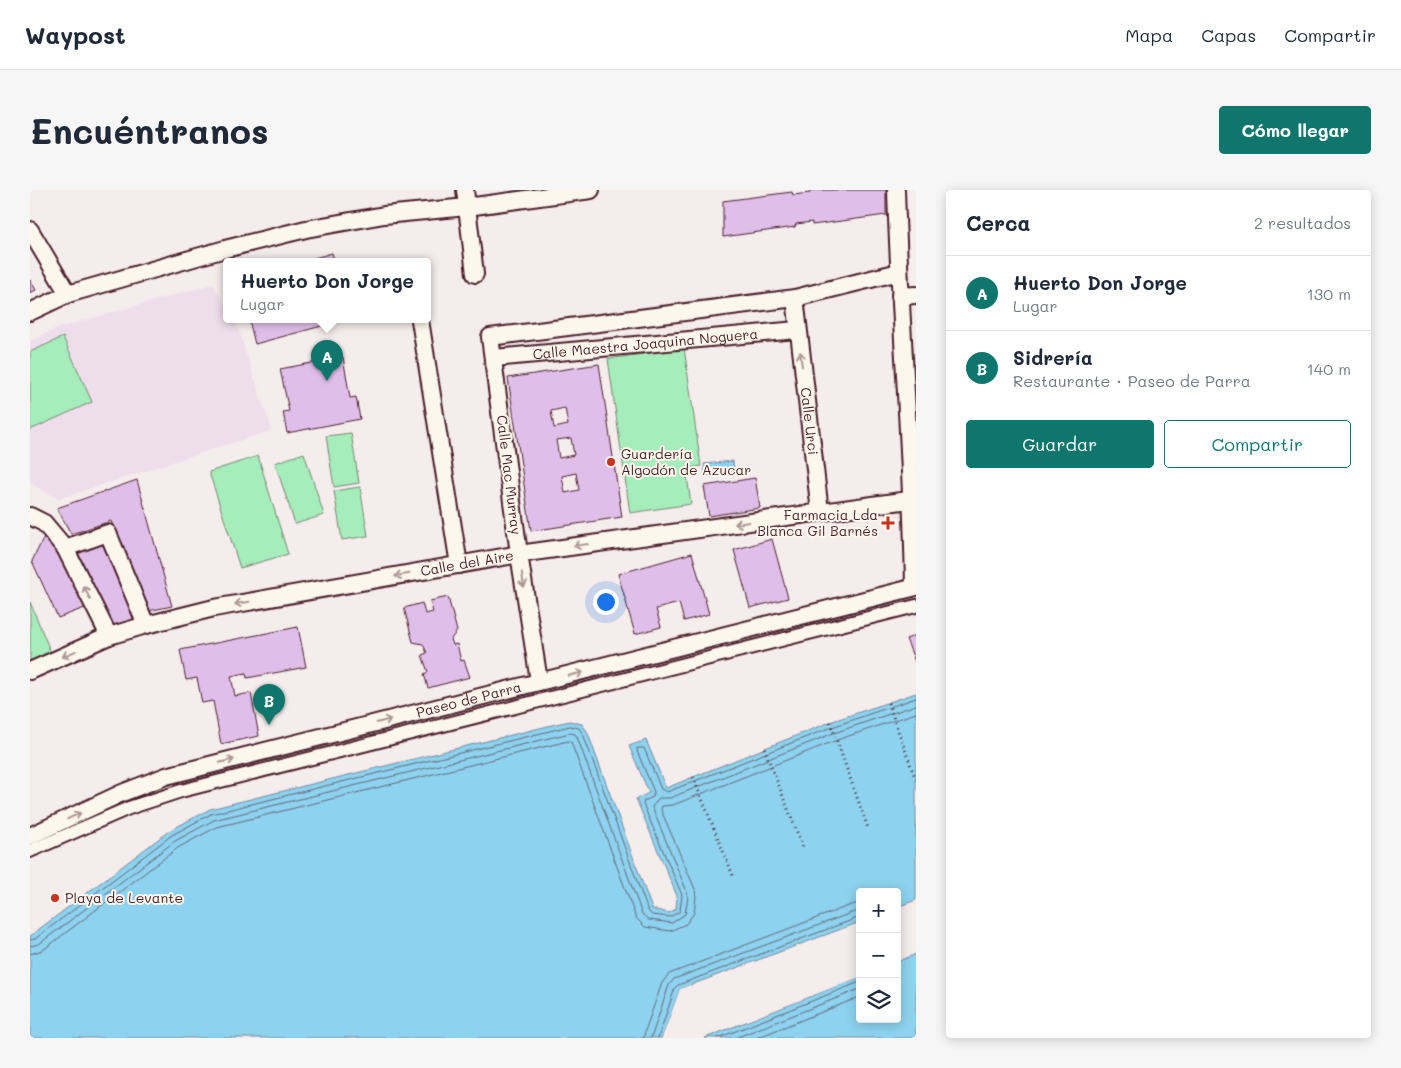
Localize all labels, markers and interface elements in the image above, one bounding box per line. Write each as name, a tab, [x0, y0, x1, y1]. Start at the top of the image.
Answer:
text: Waypost	[25, 19, 126, 50]
text: Mapa	[1125, 23, 1173, 47]
text: Capas	[1201, 23, 1256, 47]
text: Compartir	[1284, 23, 1376, 47]
button: Cómo llegar	[1219, 106, 1371, 154]
text: Encuéntranos	[30, 107, 269, 153]
text: Cerca	[966, 209, 1031, 236]
text: 2 resultados	[1254, 212, 1351, 233]
popup	[223, 258, 431, 323]
text: Huerto Don Jorge	[240, 268, 414, 293]
text: Huerto Don Jorge	[1013, 270, 1187, 295]
text: A	[976, 283, 988, 304]
text: 130 m	[1307, 283, 1351, 304]
text: Lugar	[240, 293, 285, 314]
text: Lugar	[1013, 295, 1057, 316]
street label: Calle Maestra Joaquina Noguera	[532, 324, 759, 363]
pin: A	[311, 340, 343, 381]
text: Sidrería	[1013, 345, 1093, 370]
one-way arrow	[796, 352, 806, 368]
text: B	[977, 358, 987, 379]
text: 140 m	[1307, 358, 1351, 379]
text: Restaurante · Paseo de Parra	[1013, 370, 1251, 391]
street label: Calle Urci	[797, 386, 823, 456]
street label: Calle Mac Murray	[493, 414, 526, 536]
button: Guardar	[966, 420, 1154, 468]
button: Compartir	[1164, 420, 1351, 468]
place label: Guardería Algodón de Azucar	[621, 444, 751, 479]
marker: Guardería Algodón de Azucar	[605, 456, 617, 468]
place label: Farmacia Lda Blanca Gil Barnés	[757, 505, 878, 540]
marker: Farmacia Lda Blanca Gil Barnés	[882, 517, 894, 529]
one-way arrow	[734, 518, 750, 528]
one-way arrow	[573, 540, 589, 550]
street label: Calle del Aire	[419, 545, 515, 580]
one-way arrow	[394, 571, 410, 581]
one-way arrow	[518, 571, 528, 587]
one-way arrow	[82, 585, 92, 600]
your location	[593, 589, 619, 615]
one-way arrow	[234, 599, 250, 609]
one-way arrow	[62, 649, 77, 659]
one-way arrow	[567, 669, 583, 678]
street label: Paseo de Parra	[414, 677, 523, 722]
pin: B	[253, 684, 285, 725]
one-way arrow	[376, 715, 392, 725]
one-way arrow	[218, 755, 234, 765]
one-way arrow	[66, 810, 81, 820]
place label: Playa de Levante	[65, 888, 183, 907]
map controls	[856, 888, 901, 1023]
button: +	[856, 888, 901, 933]
marker: Playa de Levante	[49, 892, 61, 904]
button: −	[856, 933, 901, 978]
button: layers	[856, 978, 901, 1023]

